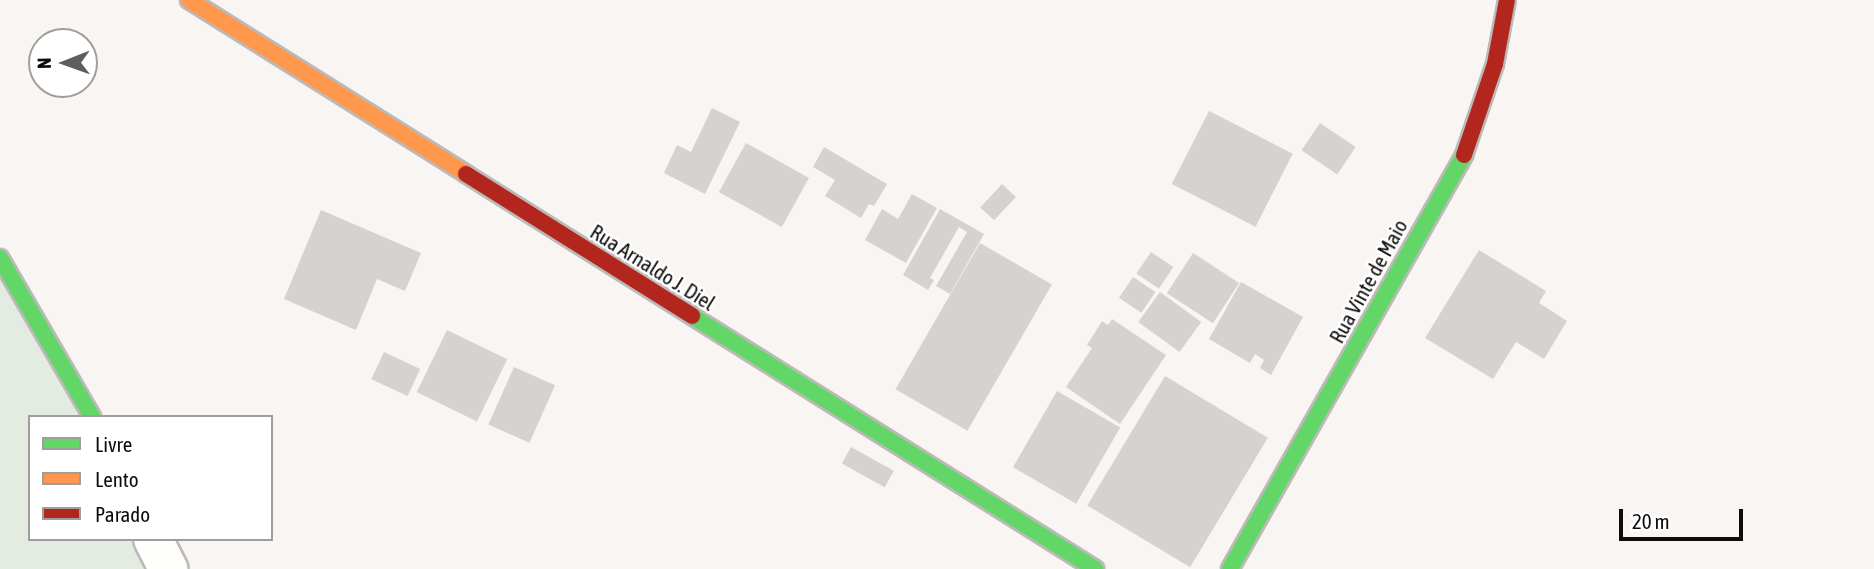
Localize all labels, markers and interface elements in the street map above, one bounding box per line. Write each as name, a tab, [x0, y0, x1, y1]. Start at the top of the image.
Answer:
north arrow	[28, 28, 98, 98]
text: N	[33, 58, 55, 69]
street label: Rua Vinte de Maio	[1324, 215, 1412, 347]
street label: Rua Arnaldo J. Diel	[586, 219, 720, 315]
legend	[28, 415, 273, 541]
text: Livre	[95, 432, 132, 456]
text: Lento	[95, 467, 139, 491]
scale bar	[1622, 496, 1746, 540]
text: Parado	[95, 502, 150, 526]
text: 20 m	[1632, 509, 1670, 533]

